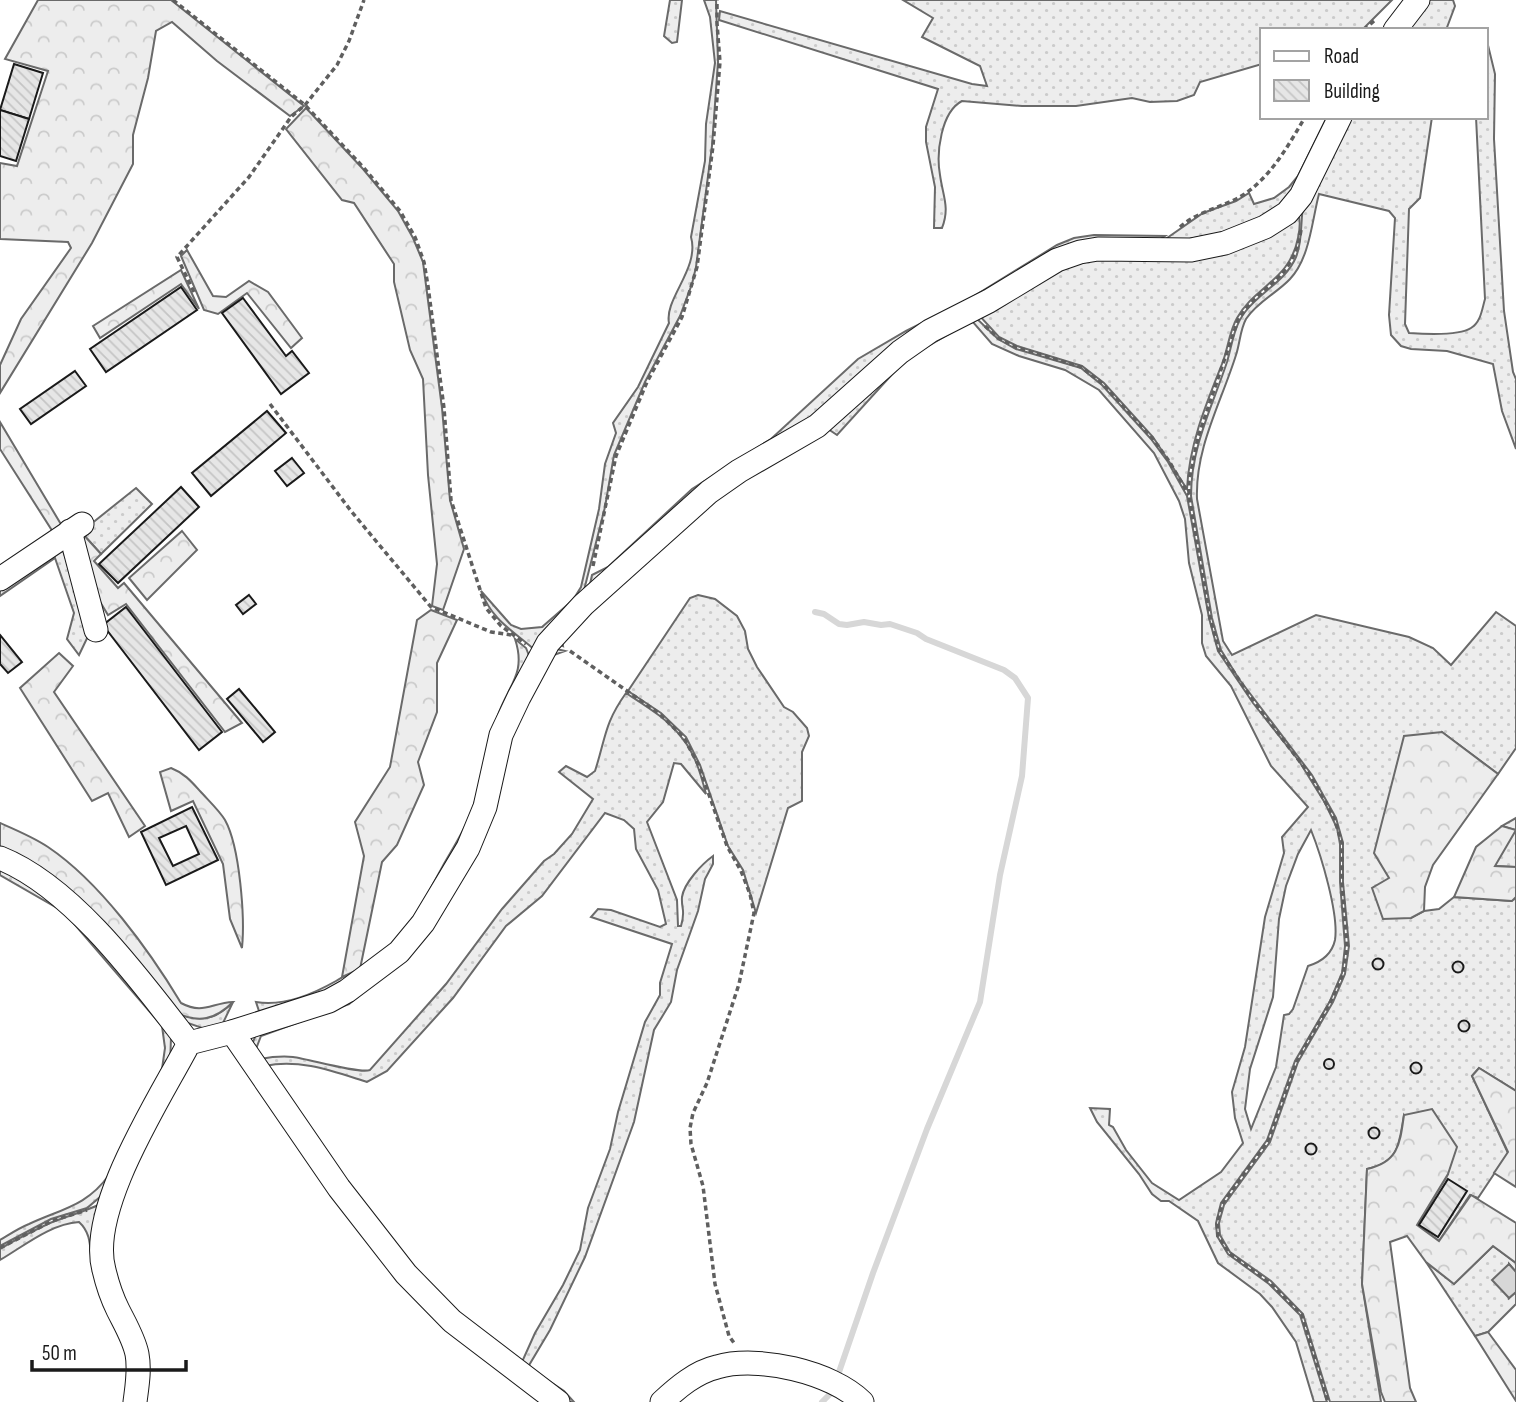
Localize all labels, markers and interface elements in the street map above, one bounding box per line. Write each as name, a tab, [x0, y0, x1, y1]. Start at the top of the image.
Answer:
legend	[1260, 28, 1488, 119]
text: Road	[1324, 44, 1359, 69]
text: Building	[1324, 79, 1380, 104]
scale bar	[32, 1328, 186, 1372]
text: 50 m	[42, 1341, 77, 1366]

